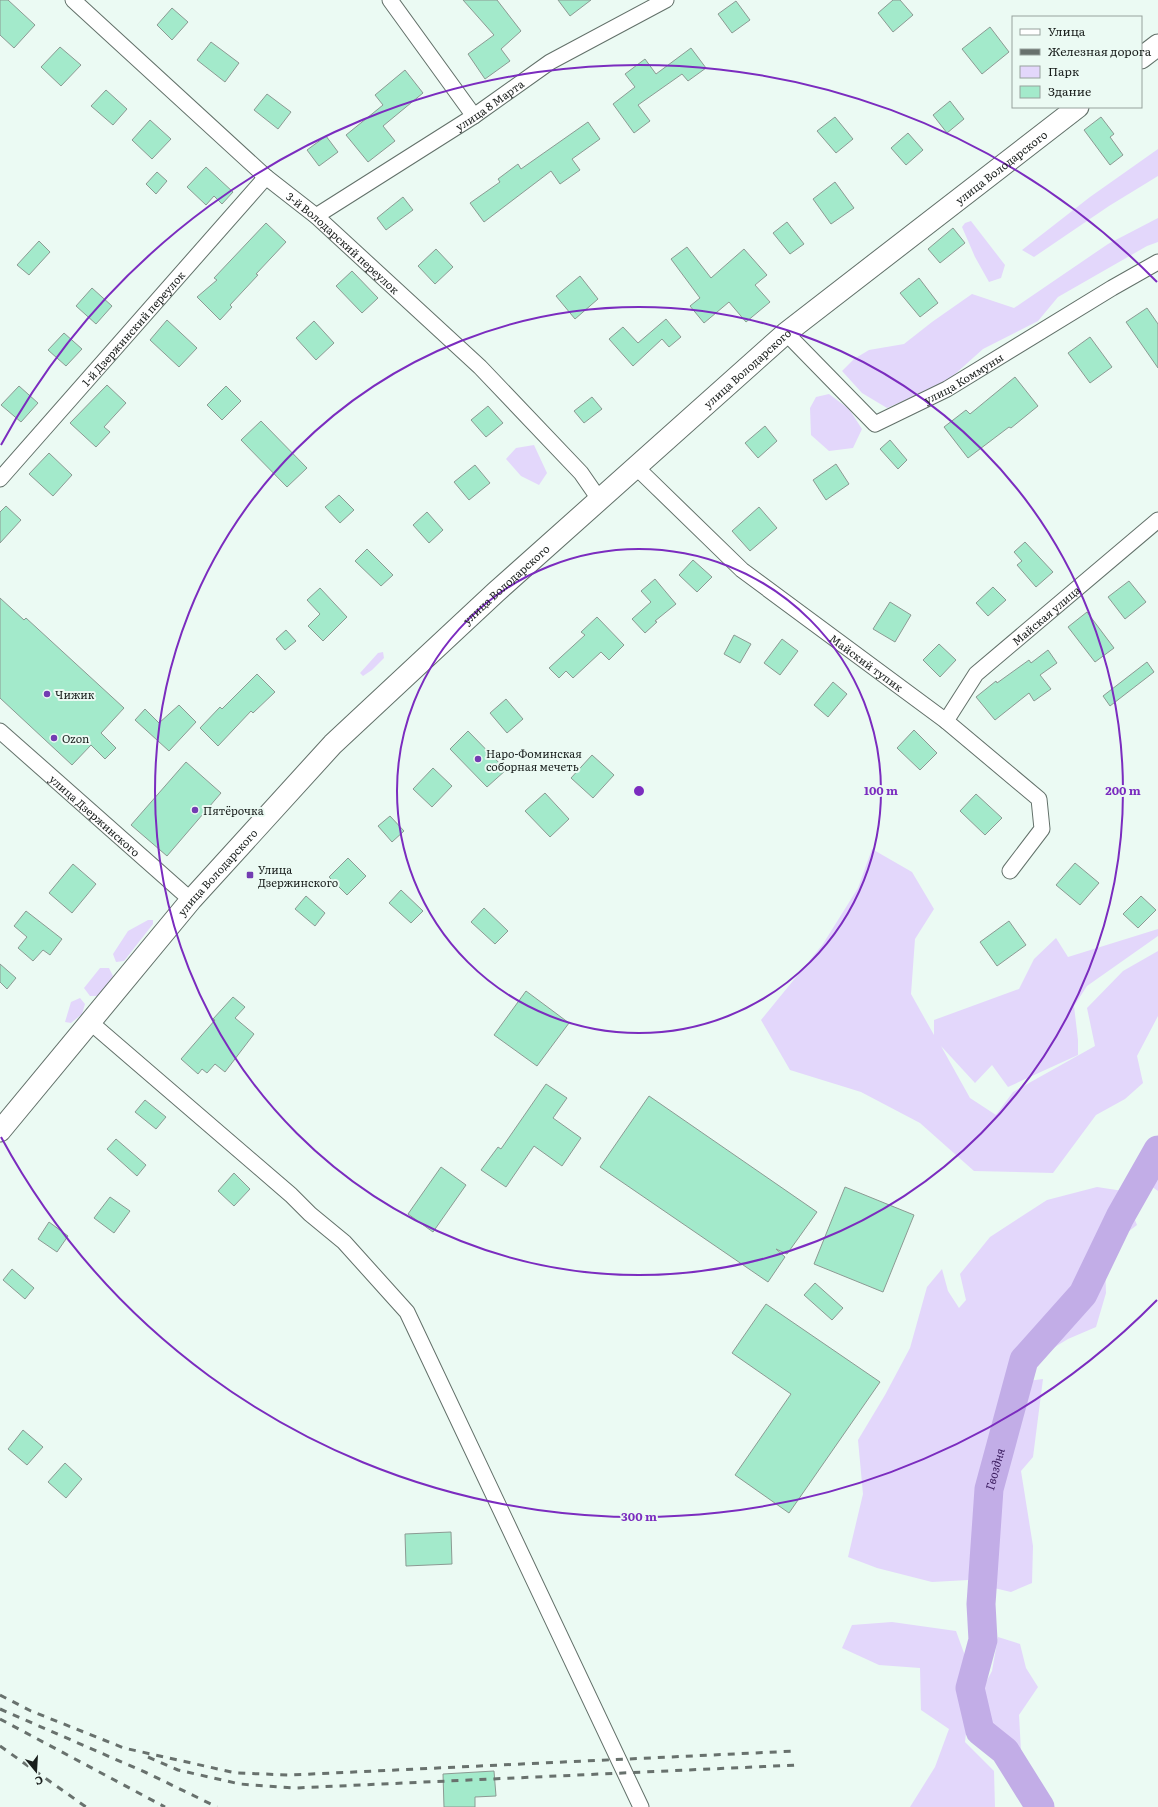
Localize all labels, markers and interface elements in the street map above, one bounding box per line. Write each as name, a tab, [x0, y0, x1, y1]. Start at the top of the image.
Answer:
legend	[1012, 16, 1142, 108]
text: Улица	[1048, 22, 1086, 40]
text: Железная дорога	[1048, 42, 1152, 60]
text: Парк	[1048, 62, 1079, 80]
street label: улица 8 Марта	[452, 75, 527, 134]
text: Здание	[1048, 82, 1091, 100]
street label: улица Володарского	[951, 126, 1050, 207]
street label: 3-й Володарский переулок	[283, 188, 403, 297]
street label: 1-й Дзержинский переулок	[78, 267, 188, 389]
street label: улица Володарского	[700, 324, 794, 411]
street label: улица Коммуны	[921, 349, 1006, 407]
street label: улица Володарского	[459, 540, 553, 628]
street label: Майская улица	[1008, 581, 1083, 649]
street label: Майский тупик	[827, 630, 907, 695]
place label: Чижик	[55, 686, 95, 702]
marker: Чижик	[42, 689, 52, 699]
place label: Ozon	[62, 730, 89, 746]
marker: Ozon	[49, 733, 59, 743]
place label: Наро-Фоминская соборная мечеть	[486, 745, 582, 774]
marker: Наро-Фоминская соборная мечеть	[473, 754, 483, 764]
street label: улица Дзержинского	[46, 771, 144, 860]
text: 100 m	[864, 781, 898, 799]
text: 200 m	[1105, 781, 1141, 799]
centre of rings	[632, 784, 646, 798]
place label: Пятёрочка	[203, 802, 264, 818]
marker: Пятёрочка	[190, 805, 200, 815]
street label: улица Володарского	[173, 825, 261, 919]
place label: Улица Дзержинского	[258, 861, 338, 890]
marker: Улица Дзержинского	[245, 870, 255, 880]
water label: Гвоздня	[980, 1445, 1009, 1492]
text: 300 m	[621, 1507, 657, 1525]
north arrow	[16, 1751, 56, 1791]
text: С	[33, 1773, 46, 1790]

